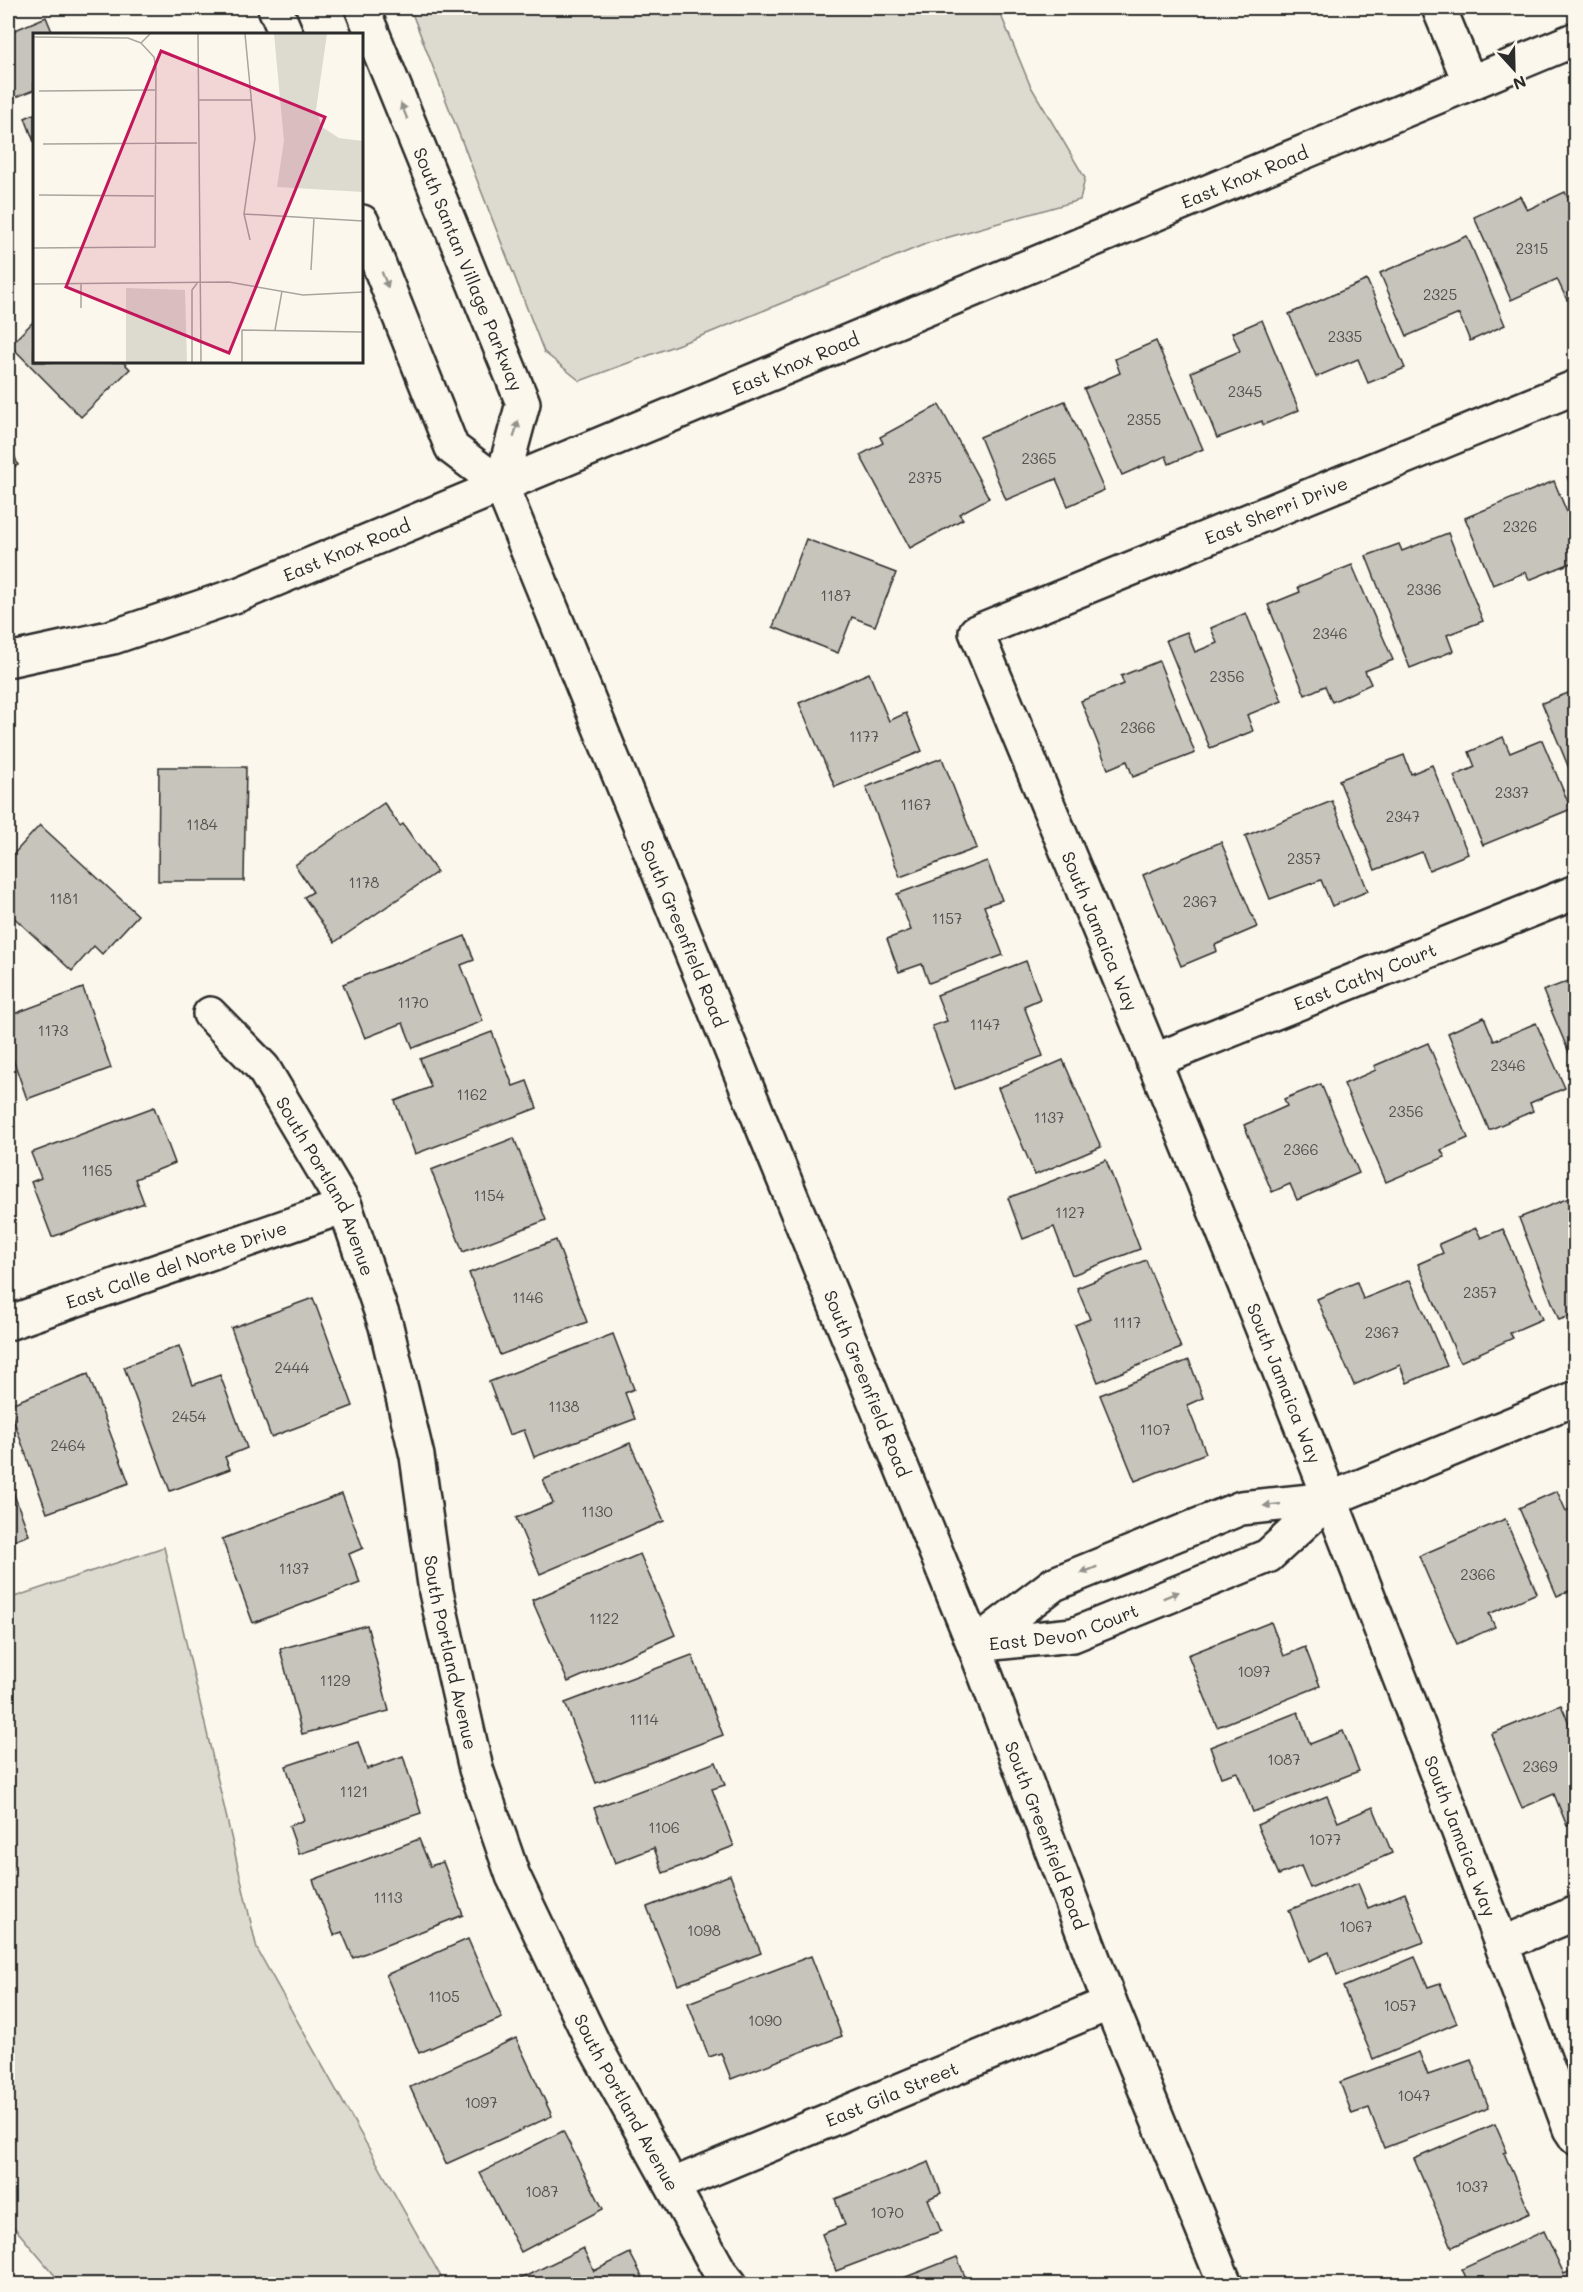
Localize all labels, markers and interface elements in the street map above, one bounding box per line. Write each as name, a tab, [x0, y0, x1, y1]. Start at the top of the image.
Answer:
inset map	[33, 33, 363, 363]
north arrow	[1484, 39, 1544, 99]
text: N	[1510, 71, 1529, 95]
one-way arrow	[399, 102, 408, 120]
street label: East Knox Road	[1177, 140, 1311, 214]
street label: South Santan Village Parkway	[408, 144, 529, 394]
house number: 2315	[1516, 238, 1548, 258]
one-way arrow	[380, 272, 390, 290]
house number: 2325	[1423, 284, 1457, 304]
street label: East Knox Road	[728, 326, 863, 400]
house number: 2335	[1328, 326, 1362, 346]
house number: 2345	[1228, 381, 1262, 401]
house number: 2355	[1127, 409, 1161, 429]
one-way arrow	[511, 420, 521, 438]
house number: 2365	[1022, 448, 1056, 468]
house number: 2375	[908, 467, 942, 487]
street label: East Sherri Drive	[1201, 470, 1351, 550]
street label: East Knox Road	[279, 513, 414, 587]
house number: 2326	[1503, 516, 1537, 536]
house number: 2336	[1407, 579, 1442, 599]
house number: 1187	[821, 585, 851, 605]
house number: 2346	[1312, 623, 1348, 643]
house number: 2356	[1210, 666, 1244, 686]
house number: 2366	[1120, 717, 1156, 737]
house number: 1177	[849, 726, 879, 746]
house number: 2337	[1495, 782, 1529, 802]
house number: 1167	[901, 794, 931, 814]
house number: 2347	[1386, 806, 1420, 826]
house number: 1184	[186, 814, 218, 834]
street label: South Greenfield Road	[635, 837, 733, 1030]
street label: South Jamaica Way	[1056, 848, 1144, 1015]
house number: 2357	[1287, 848, 1321, 868]
house number: 1178	[349, 872, 379, 892]
house number: 1181	[49, 888, 79, 908]
house number: 2367	[1183, 891, 1217, 911]
house number: 1157	[932, 908, 962, 928]
street label: East Cathy Court	[1290, 937, 1440, 1016]
house number: 1170	[397, 992, 429, 1012]
house number: 1147	[970, 1014, 1000, 1034]
house number: 1173	[38, 1020, 68, 1040]
house number: 2346	[1490, 1055, 1526, 1075]
house number: 1162	[457, 1084, 487, 1104]
street label: South Portland Avenue	[271, 1092, 380, 1279]
house number: 2356	[1389, 1101, 1423, 1121]
house number: 1137	[1034, 1107, 1064, 1127]
house number: 2366	[1283, 1139, 1319, 1159]
house number: 1165	[81, 1160, 113, 1180]
house number: 1154	[474, 1185, 505, 1205]
house number: 1127	[1055, 1202, 1085, 1222]
street label: East Calle del Norte Drive	[62, 1215, 290, 1314]
house number: 2357	[1463, 1282, 1497, 1302]
house number: 1146	[512, 1287, 544, 1307]
street label: South Greenfield Road	[819, 1287, 916, 1480]
street label: South Jamaica Way	[1242, 1299, 1327, 1467]
house number: 1117	[1113, 1312, 1141, 1332]
house number: 2367	[1365, 1322, 1399, 1342]
house number: 2444	[275, 1357, 310, 1377]
house number: 1138	[548, 1396, 580, 1416]
house number: 2454	[172, 1406, 207, 1426]
house number: 1107	[1139, 1419, 1171, 1439]
house number: 2464	[50, 1435, 86, 1455]
one-way arrow	[1263, 1500, 1282, 1510]
house number: 1130	[581, 1501, 613, 1521]
street label: South Portland Avenue	[419, 1554, 483, 1752]
house number: 1137	[279, 1558, 309, 1578]
house number: 2366	[1460, 1564, 1496, 1584]
one-way arrow	[1080, 1565, 1098, 1575]
one-way arrow	[1162, 1590, 1180, 1599]
street label: East Devon Court	[988, 1598, 1142, 1655]
house number: 1122	[589, 1608, 619, 1628]
house number: 1097	[1237, 1661, 1271, 1681]
house number: 1129	[320, 1670, 350, 1690]
house number: 1114	[630, 1709, 659, 1729]
street label: South Greenfield Road	[1000, 1738, 1093, 1933]
house number: 1087	[1267, 1749, 1301, 1769]
street label: South Jamaica Way	[1419, 1752, 1502, 1920]
house number: 2369	[1522, 1756, 1558, 1776]
house number: 1121	[340, 1781, 368, 1801]
house number: 1106	[648, 1817, 680, 1837]
house number: 1077	[1309, 1829, 1341, 1849]
house number: 1113	[374, 1887, 403, 1907]
house number: 1067	[1339, 1916, 1373, 1936]
house number: 1098	[687, 1920, 721, 1940]
house number: 1105	[428, 1986, 460, 2006]
house number: 1057	[1383, 1995, 1417, 2015]
street label: South Portland Avenue	[569, 2010, 685, 2195]
house number: 1090	[748, 2010, 782, 2030]
street label: East Gila Street	[822, 2056, 962, 2132]
house number: 1047	[1397, 2085, 1431, 2105]
house number: 1097	[464, 2092, 498, 2112]
house number: 1037	[1455, 2176, 1489, 2196]
house number: 1087	[525, 2181, 559, 2201]
house number: 1070	[870, 2202, 904, 2222]

